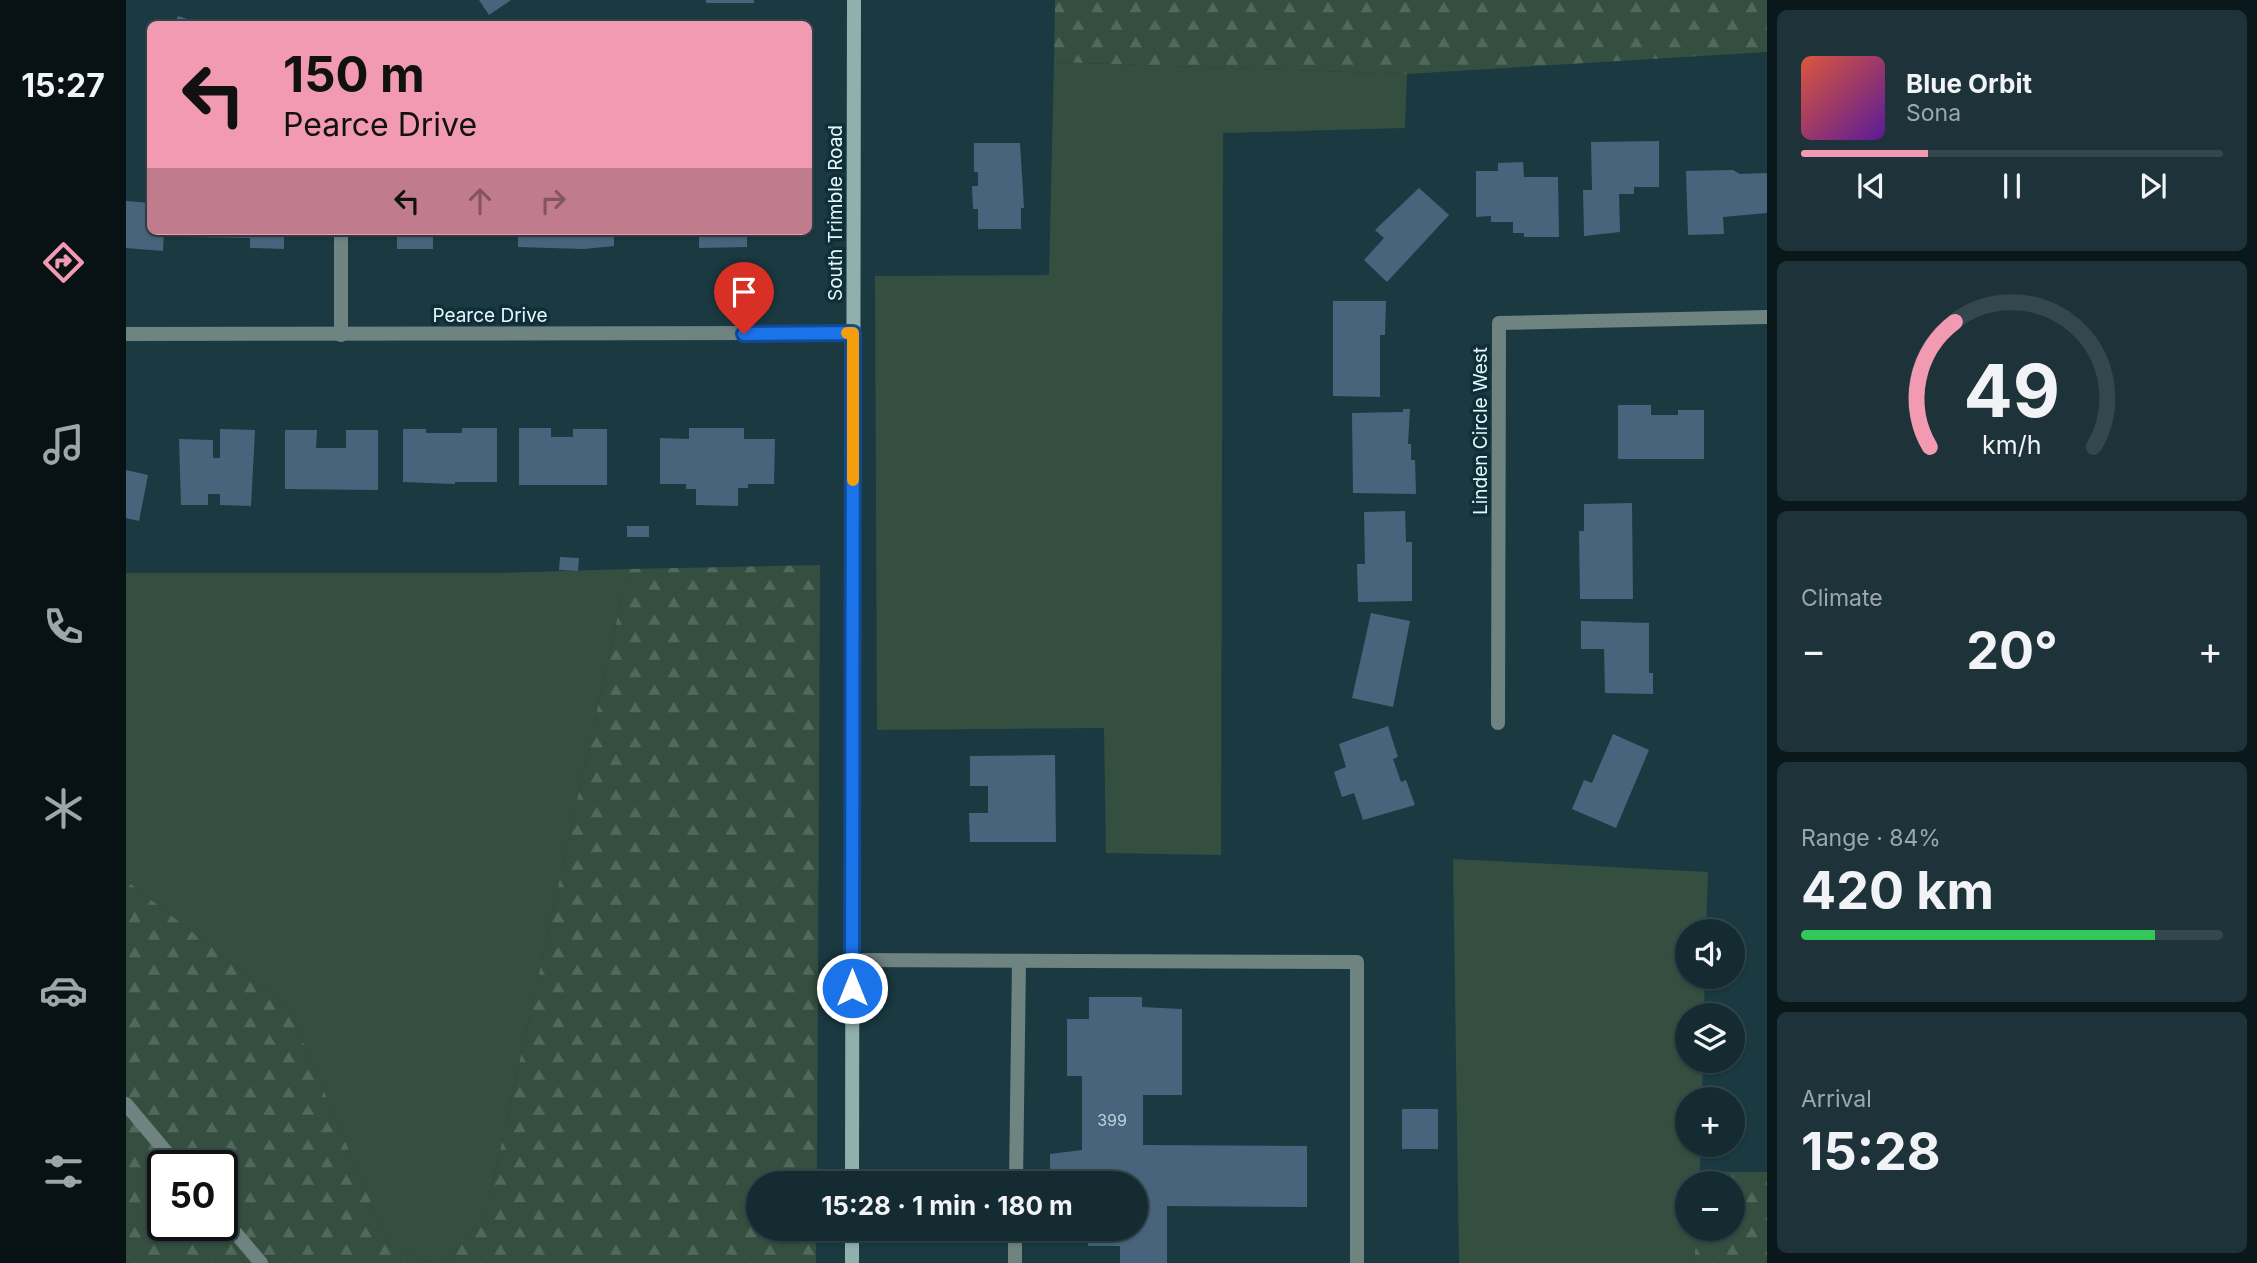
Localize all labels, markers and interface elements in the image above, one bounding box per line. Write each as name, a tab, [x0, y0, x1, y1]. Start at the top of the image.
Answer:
text: 150 m	[283, 45, 425, 104]
icon: left	[168, 49, 259, 140]
text: 15:27	[21, 66, 105, 105]
text: Blue Orbit	[1906, 68, 2032, 99]
text: Sona	[1906, 99, 1961, 127]
text: Pearce Drive	[283, 105, 477, 144]
street label: South Trimble Road	[824, 125, 847, 301]
icon: previous	[1852, 167, 1890, 205]
icon: pause	[1993, 167, 2031, 205]
icon: next	[2134, 167, 2172, 205]
icon: left	[388, 182, 426, 220]
icon: ahead	[461, 182, 499, 220]
icon: right	[534, 182, 572, 220]
icon: directions	[39, 238, 88, 287]
pin	[714, 262, 774, 334]
icon: arrive	[725, 273, 763, 311]
street label: Pearce Drive	[432, 304, 548, 327]
text: 49	[1964, 346, 2060, 435]
street label: Linden Circle West	[1469, 347, 1492, 515]
icon: music	[39, 420, 88, 469]
text: km/h	[1982, 430, 2042, 460]
text: Climate	[1801, 584, 1883, 612]
icon: phone	[39, 602, 88, 651]
text: 20°	[1966, 619, 2058, 682]
text: −	[1801, 627, 1826, 673]
text: +	[2198, 627, 2223, 673]
icon: climate	[39, 784, 88, 833]
text: Range · 84%	[1801, 824, 1941, 852]
text: 420 km	[1801, 859, 1994, 922]
map controls	[1675, 919, 1745, 1241]
button: sound	[1675, 919, 1745, 989]
position arrow	[815, 951, 889, 1025]
icon: car	[39, 966, 88, 1015]
button: layers	[1675, 1003, 1745, 1073]
text: Arrival	[1801, 1085, 1872, 1113]
button: +	[1675, 1087, 1745, 1157]
house number: 399	[1097, 1110, 1127, 1130]
text: 15:28	[1801, 1120, 1941, 1183]
icon: filters	[39, 1147, 88, 1196]
speed limit sign: 50	[147, 1150, 238, 1241]
button: −	[1675, 1171, 1745, 1241]
text: 15:28 · 1 min · 180 m	[821, 1190, 1073, 1221]

